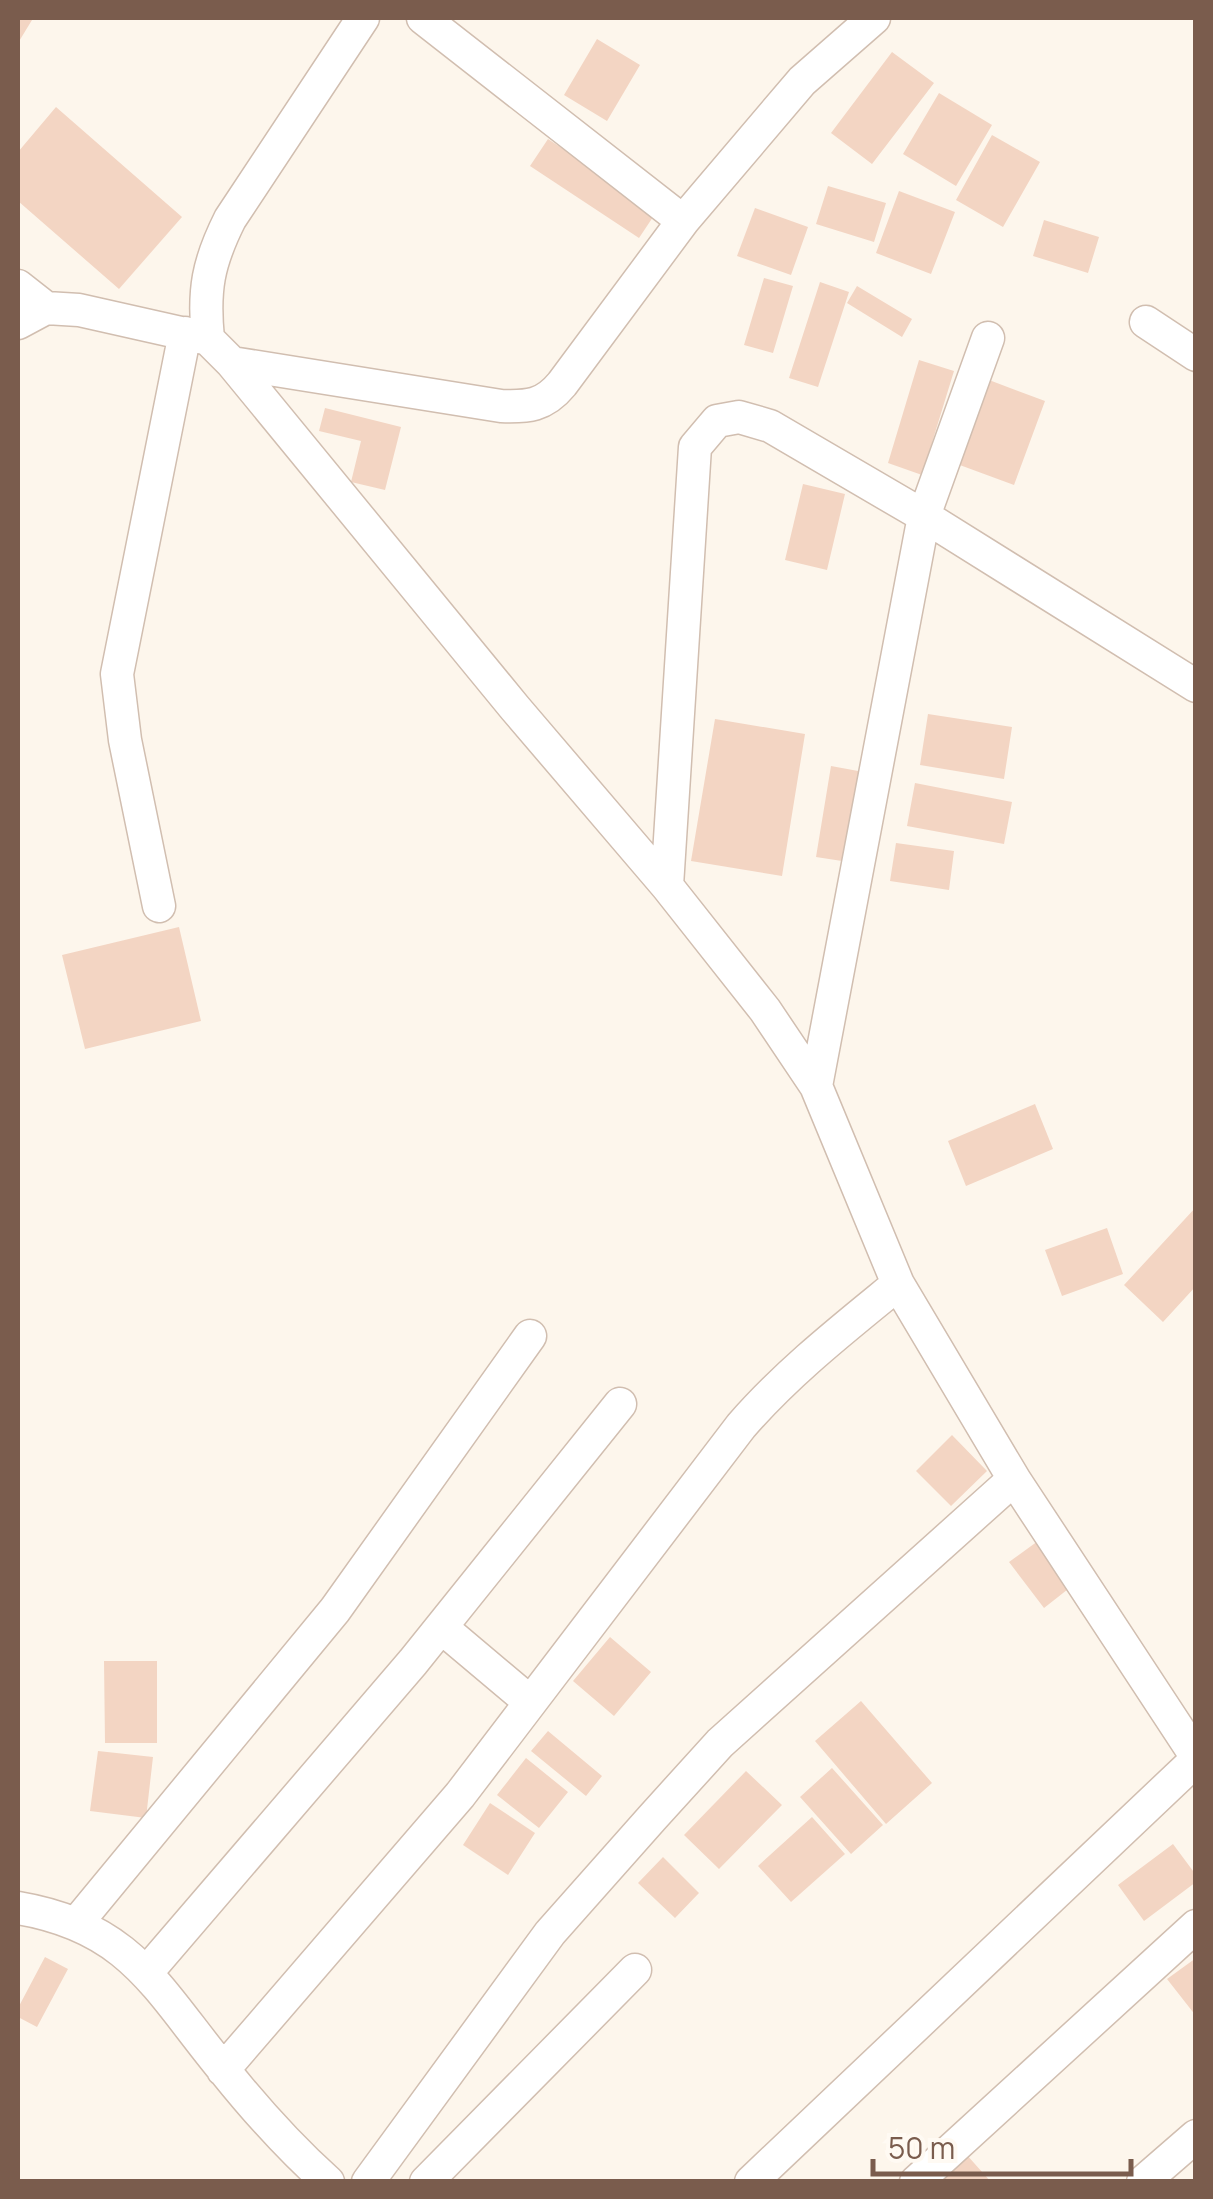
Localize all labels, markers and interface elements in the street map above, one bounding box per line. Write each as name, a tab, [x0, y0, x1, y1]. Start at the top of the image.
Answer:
scale bar	[873, 2114, 1130, 2176]
text: 50 m	[888, 2127, 955, 2168]

